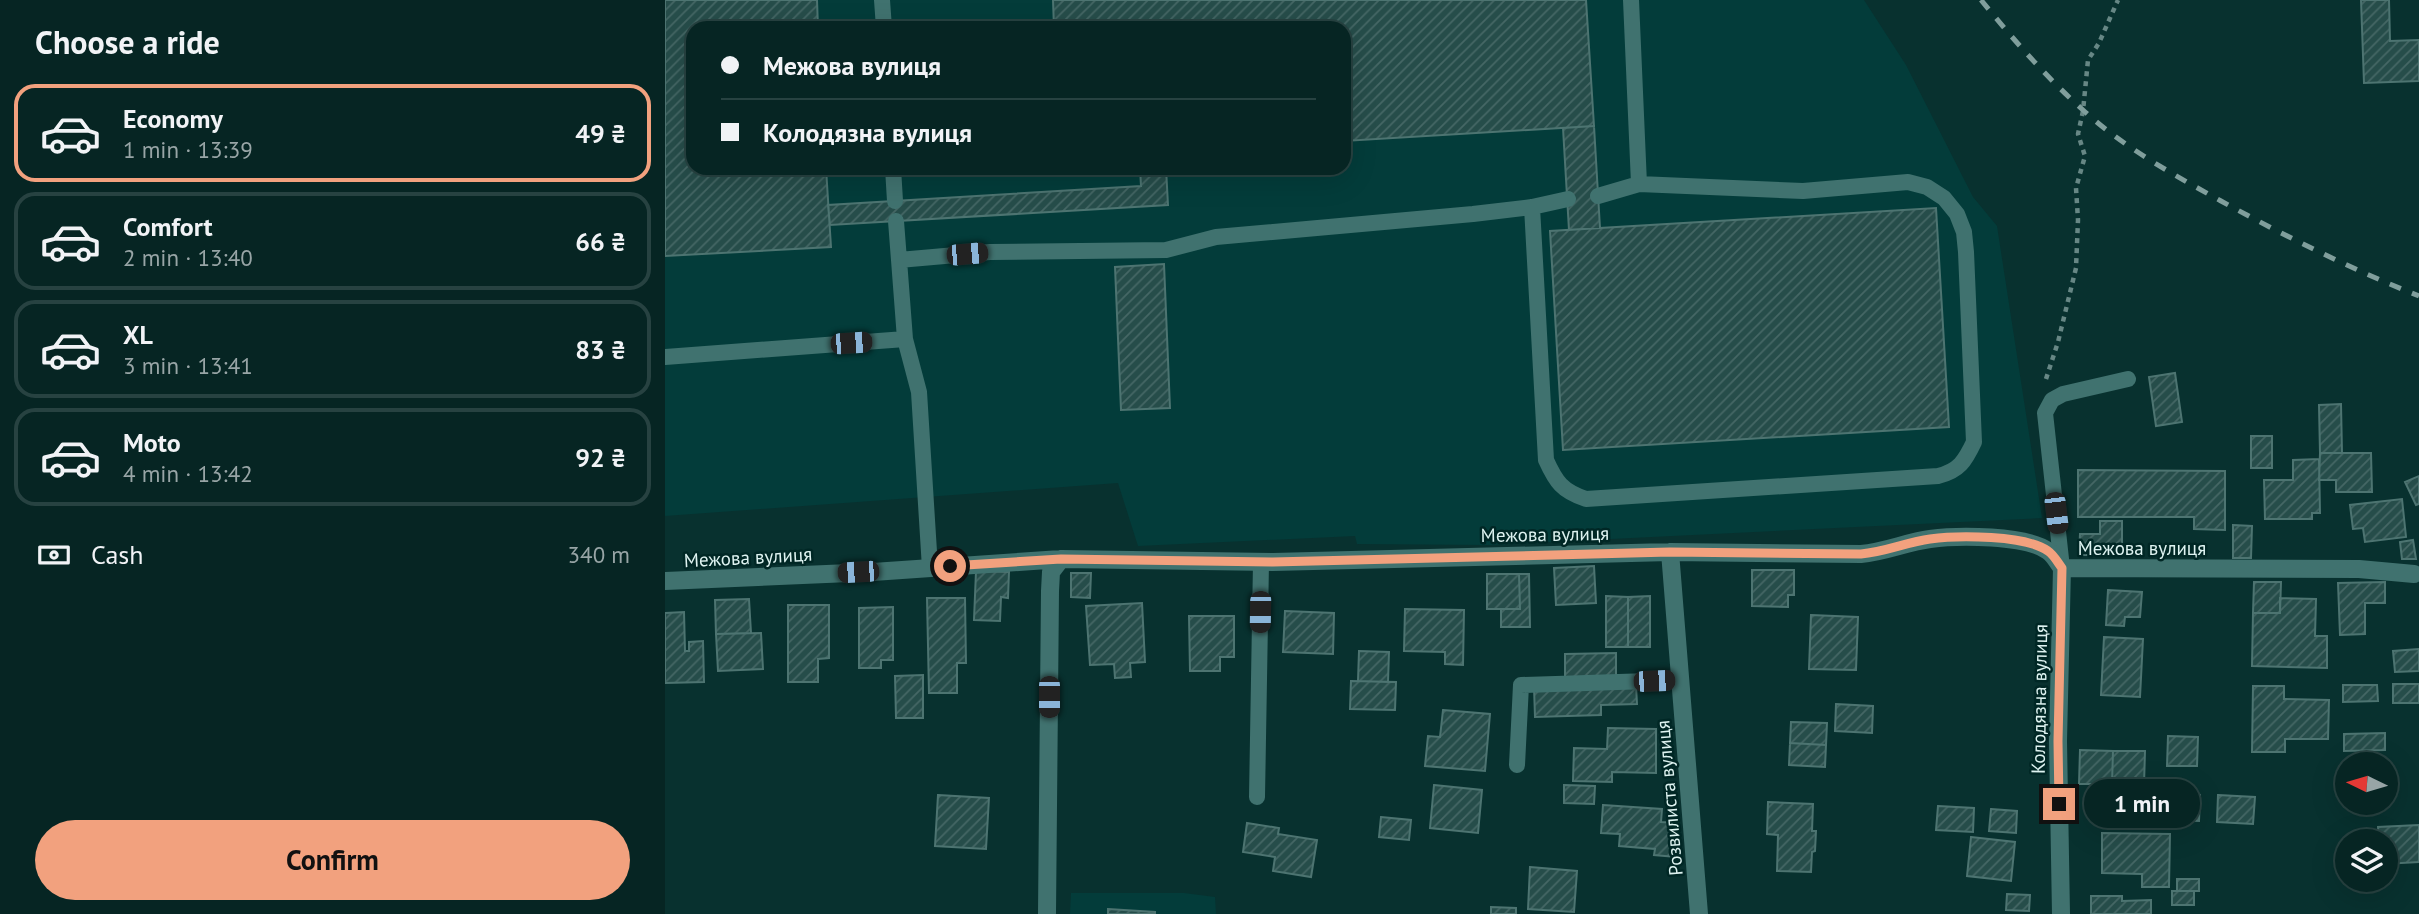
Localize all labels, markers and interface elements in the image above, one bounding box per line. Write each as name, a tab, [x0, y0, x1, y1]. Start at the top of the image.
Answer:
text: Choose a ride	[35, 21, 220, 63]
text: Межова вулиця	[763, 49, 941, 82]
icon: car	[39, 102, 102, 165]
text: Economy	[123, 102, 223, 135]
text: Колодязна вулиця	[763, 116, 972, 149]
text: 49 ₴	[575, 117, 626, 150]
text: 1 min · 13:39	[123, 135, 253, 164]
icon: car	[39, 210, 102, 273]
text: Comfort	[123, 210, 213, 243]
text: 66 ₴	[575, 225, 626, 258]
car	[946, 242, 989, 266]
text: 2 min · 13:40	[123, 243, 253, 272]
icon: car	[39, 318, 102, 381]
text: XL	[123, 318, 153, 351]
car	[830, 331, 873, 355]
text: 83 ₴	[575, 333, 626, 366]
text: 3 min · 13:41	[123, 351, 253, 380]
icon: car	[39, 426, 102, 489]
text: Moto	[123, 426, 181, 459]
text: 92 ₴	[575, 441, 626, 474]
text: 4 min · 13:42	[123, 459, 253, 488]
car	[2044, 491, 2069, 535]
street label: Межова вулиця	[1481, 521, 1609, 547]
icon: cash	[35, 536, 73, 574]
street label: Межова вулиця	[2078, 536, 2206, 560]
text: Cash	[91, 538, 143, 571]
text: 340 m	[568, 540, 630, 569]
street label: Межова вулиця	[683, 542, 813, 572]
route start	[934, 550, 966, 582]
car	[837, 560, 880, 584]
car	[1250, 591, 1271, 633]
street label: Колодязна вулиця	[2026, 624, 2052, 774]
car	[1633, 670, 1676, 692]
car	[1039, 676, 1060, 718]
street label: Розвилиста вулиця	[1650, 719, 1688, 877]
north arrow	[2335, 752, 2397, 816]
map controls	[2335, 752, 2398, 892]
callout: 1 min	[2083, 780, 2199, 828]
route end	[2043, 788, 2075, 820]
text: 1 min	[2114, 789, 2170, 818]
button: Confirm	[35, 820, 630, 900]
button: layers	[2335, 829, 2398, 892]

